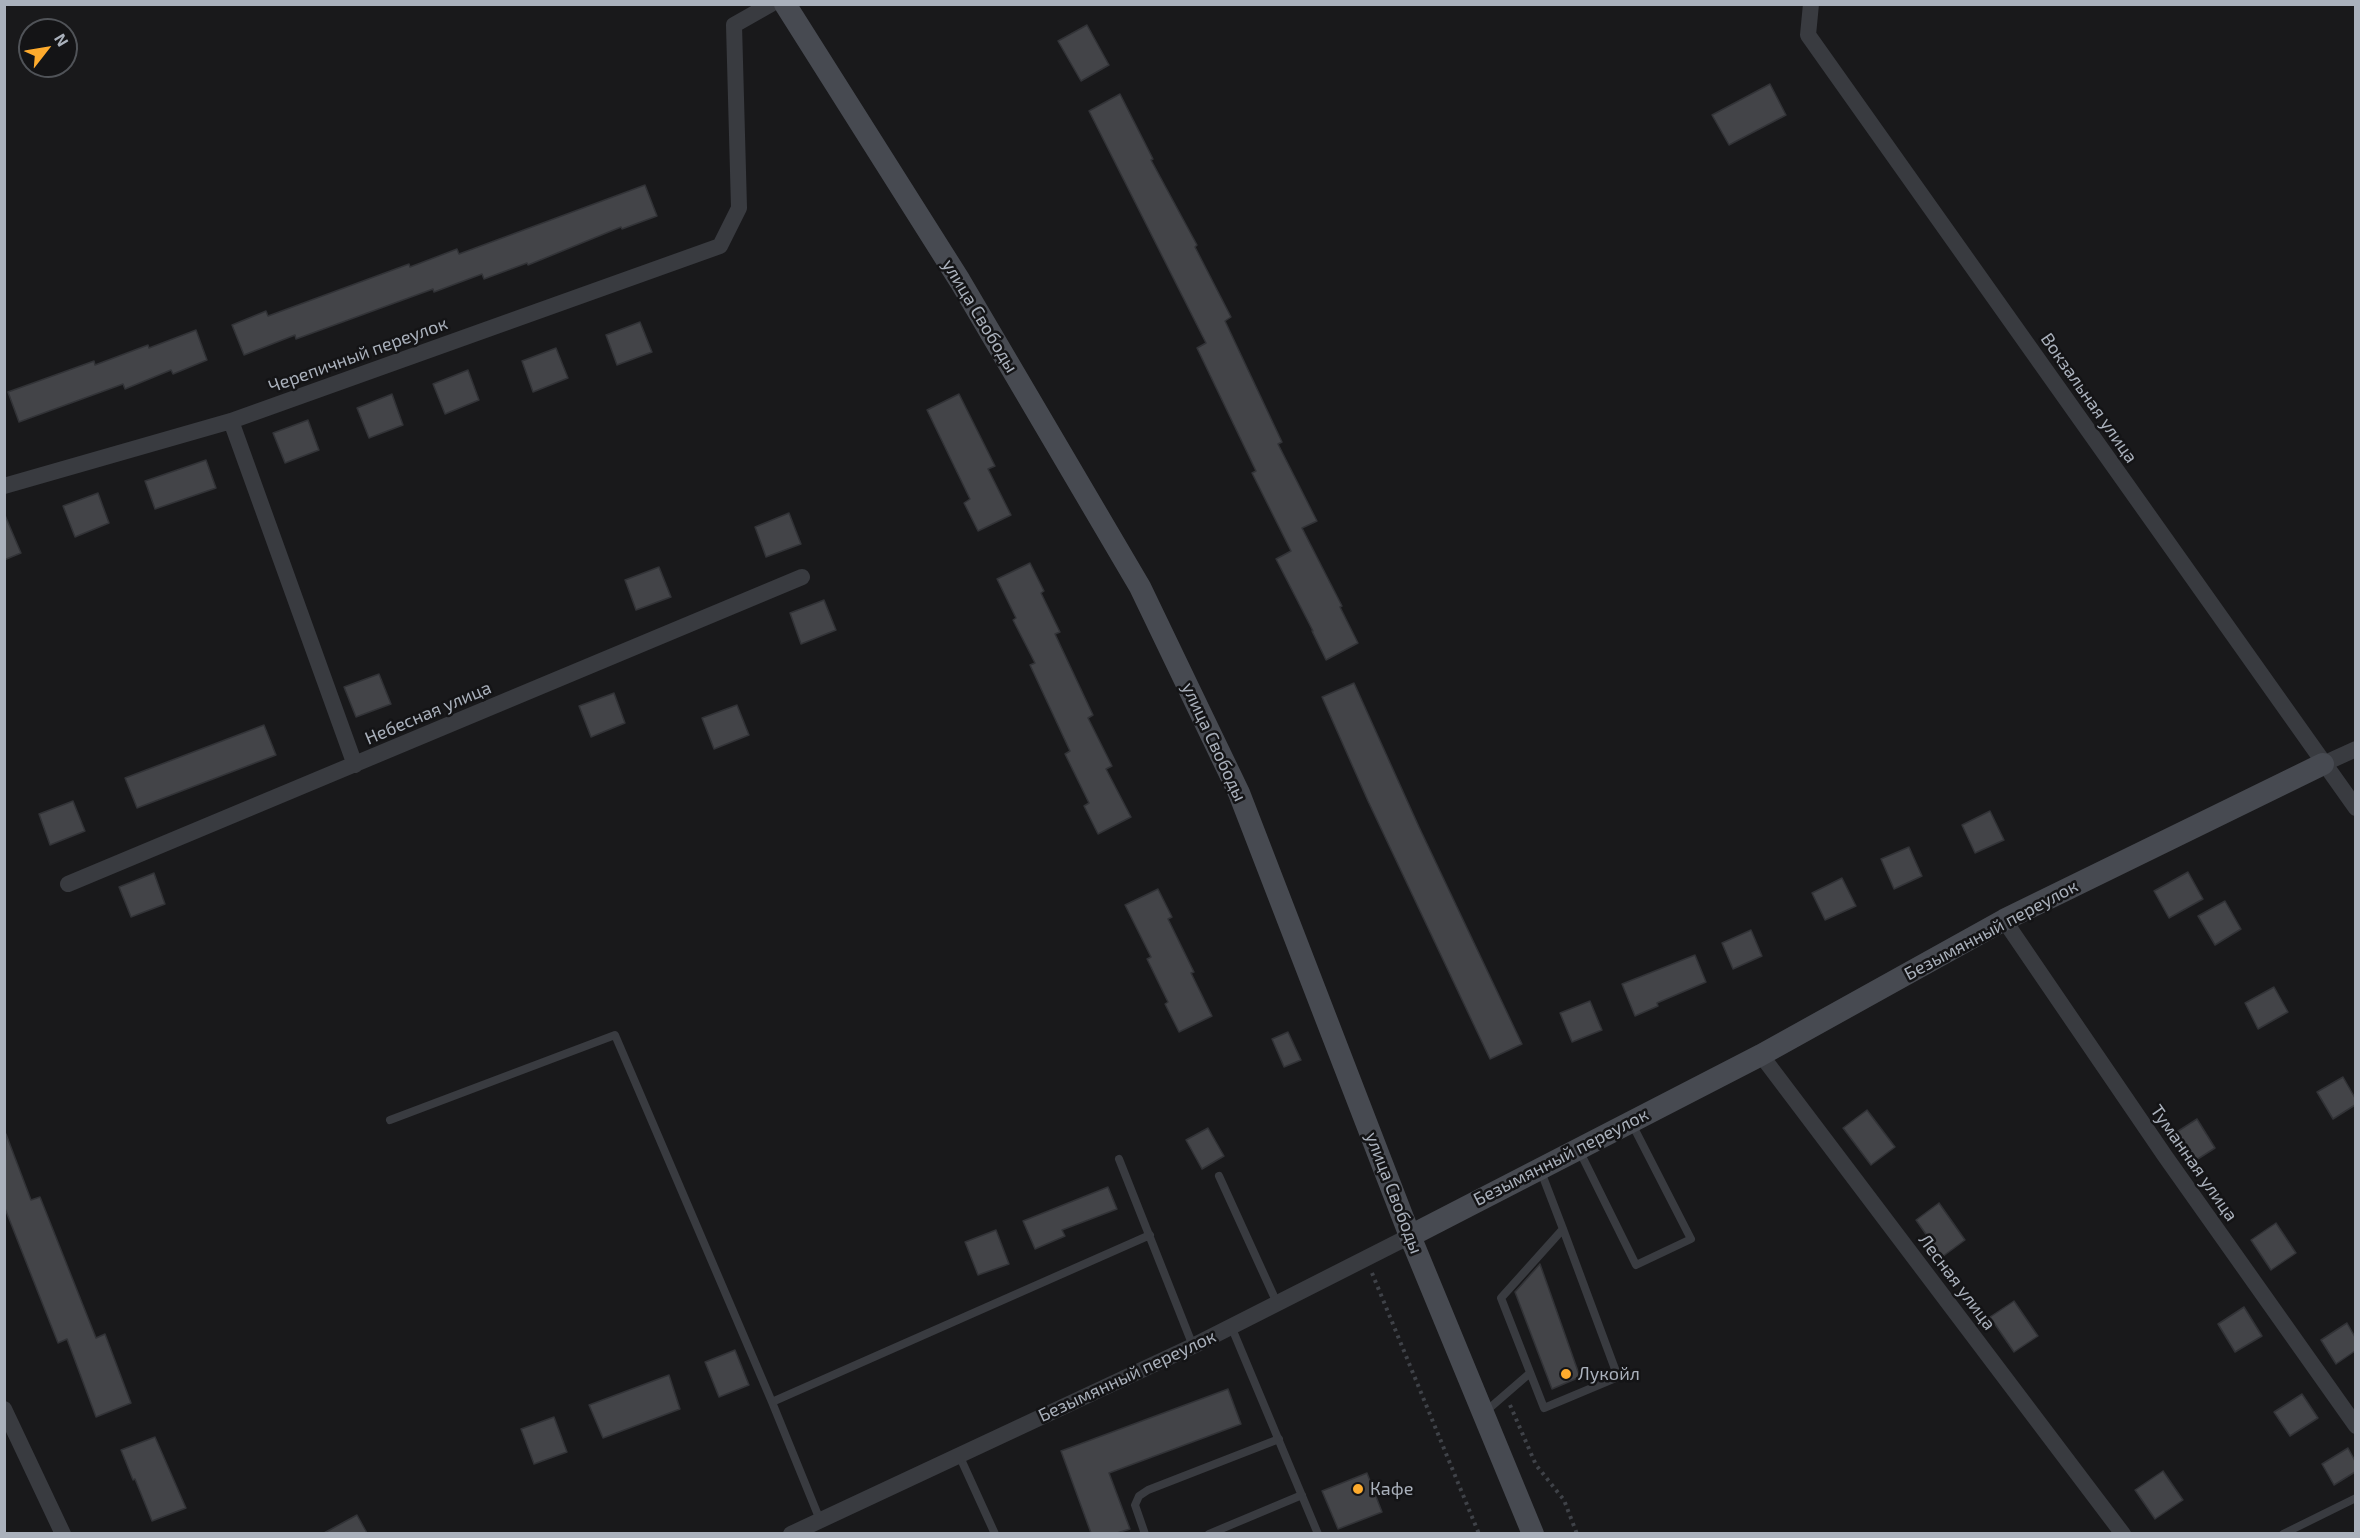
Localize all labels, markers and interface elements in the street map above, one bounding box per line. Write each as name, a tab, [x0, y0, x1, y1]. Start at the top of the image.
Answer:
north arrow	[18, 18, 78, 78]
text: N	[51, 30, 73, 49]
street label: улица Свободы	[938, 255, 1022, 377]
street label: Черепичный переулок	[266, 313, 450, 397]
street label: Вокзальная улица	[2036, 329, 2142, 467]
street label: Небесная улица	[362, 677, 494, 749]
street label: улица Свободы	[1177, 679, 1251, 805]
street label: Безымянный переулок	[1901, 875, 2081, 985]
street label: Туманная улица	[2146, 1101, 2242, 1225]
street label: Безымянный переулок	[1470, 1103, 1652, 1211]
street label: улица Свободы	[1361, 1129, 1427, 1257]
street label: Лесная улица	[1914, 1230, 2000, 1334]
street label: Безымянный переулок	[1035, 1325, 1219, 1427]
place label: Лукойл	[1578, 1363, 1640, 1385]
marker: Лукойл	[1559, 1367, 1573, 1381]
place label: Кафе	[1370, 1478, 1413, 1500]
marker: Кафе	[1351, 1482, 1365, 1496]

